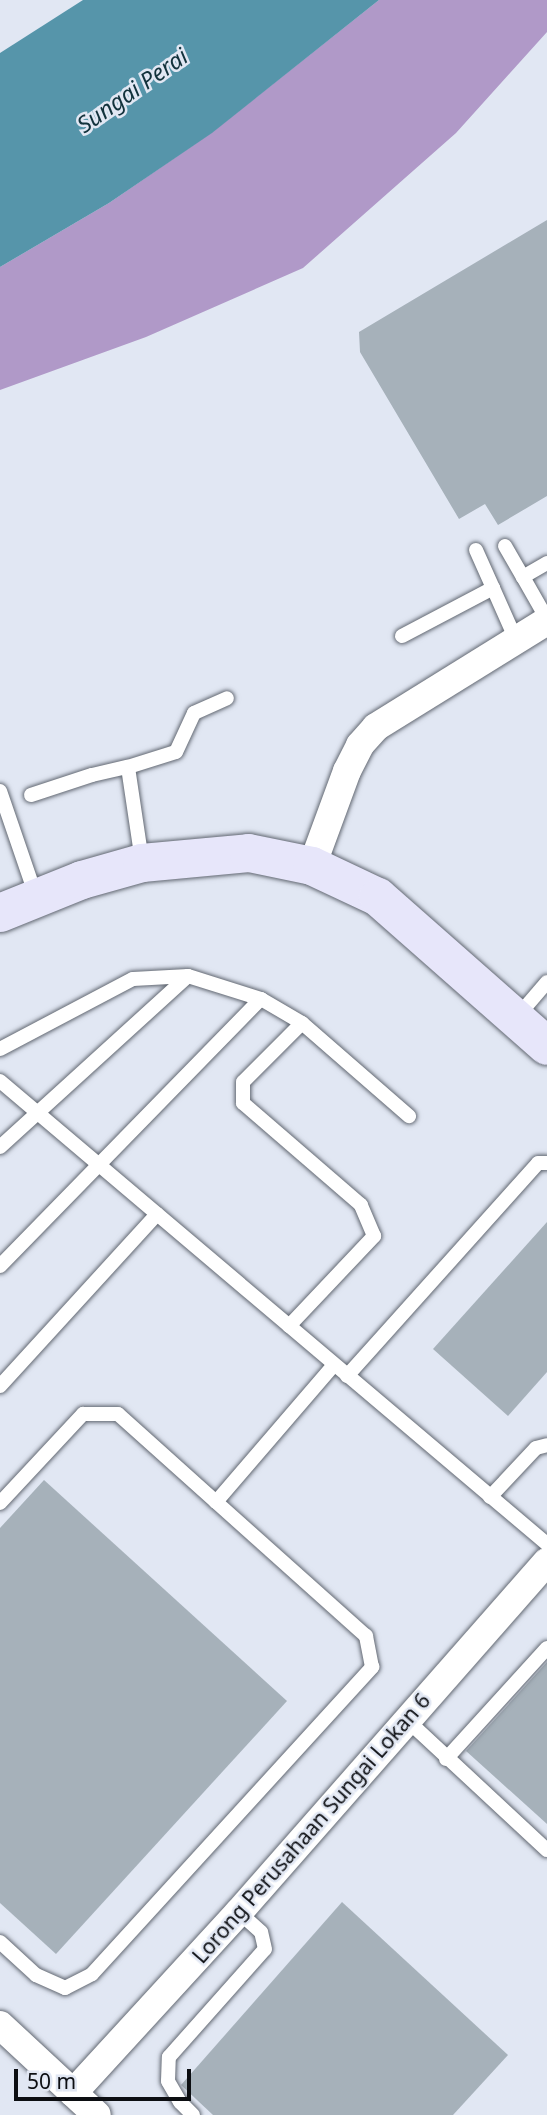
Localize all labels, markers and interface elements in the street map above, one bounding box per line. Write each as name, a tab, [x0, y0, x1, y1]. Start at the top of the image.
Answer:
water label: Sungai Perai	[71, 42, 193, 138]
street label: Lorong Perusahaan Sungai Lokan 6	[187, 1688, 435, 1968]
scale bar	[18, 2056, 194, 2100]
text: 50 m	[27, 2067, 76, 2095]

